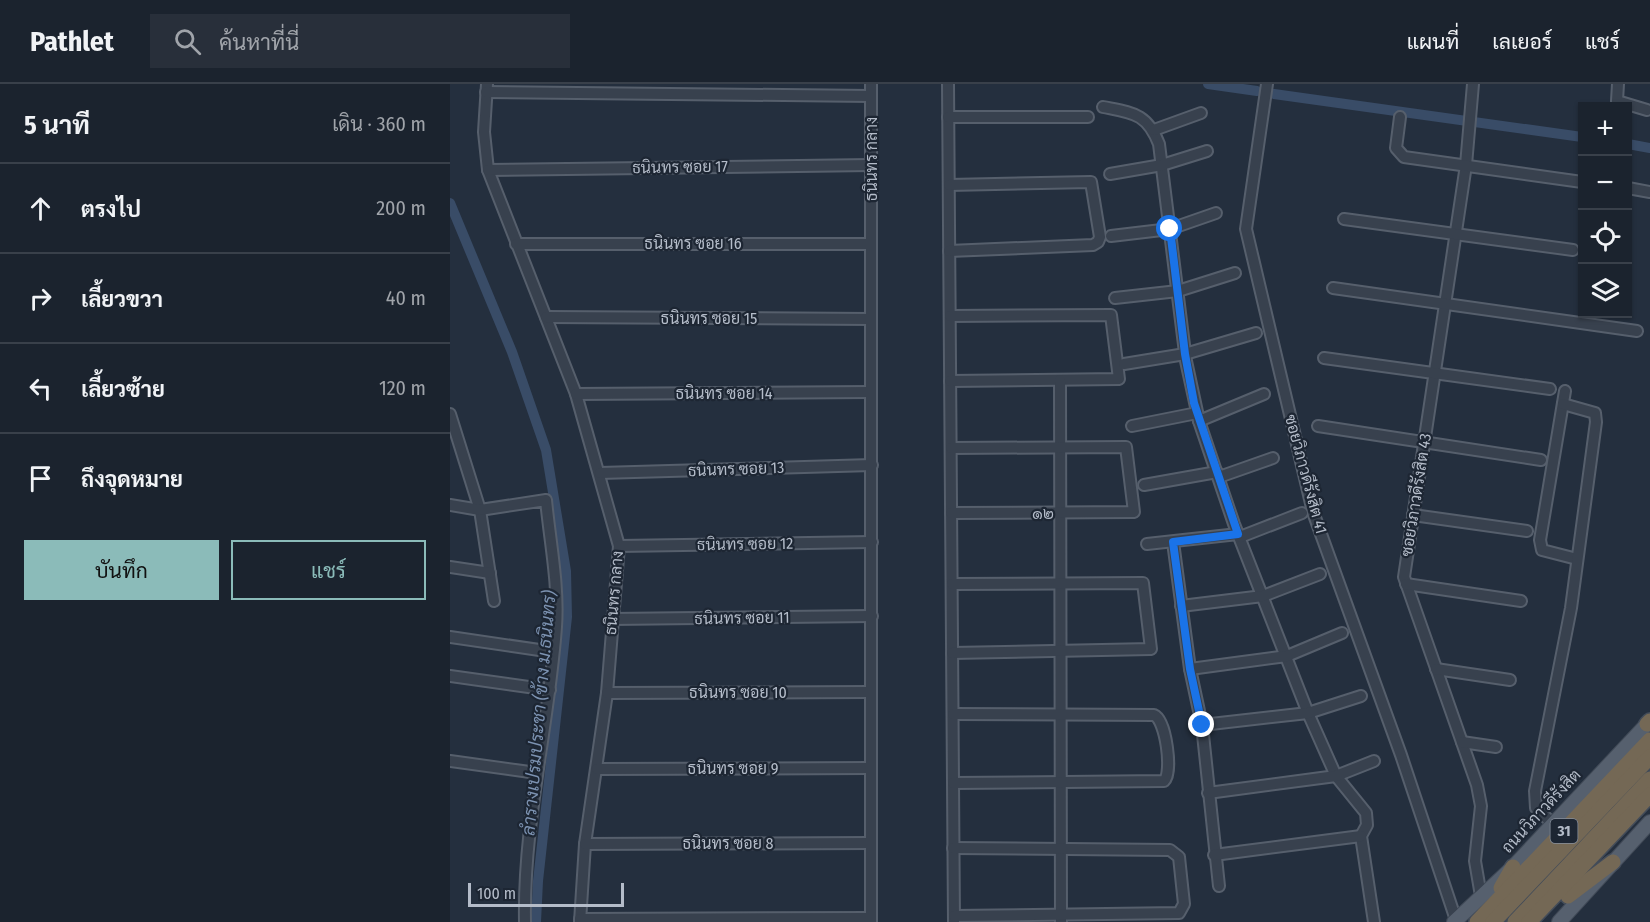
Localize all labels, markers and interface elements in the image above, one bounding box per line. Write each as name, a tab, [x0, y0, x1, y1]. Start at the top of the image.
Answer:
search box	[150, 14, 570, 68]
text: Pathlet	[30, 25, 114, 58]
icon: search	[171, 25, 204, 58]
text: ค้นหาที่นี่	[219, 29, 299, 56]
text: แผนที่	[1407, 29, 1459, 55]
text: เลเยอร์	[1492, 29, 1552, 55]
text: แชร์	[1585, 29, 1620, 55]
map controls	[1578, 102, 1632, 318]
button: +	[1578, 102, 1632, 156]
text: 5 นาที	[24, 110, 90, 141]
text: เดิน · 360 m	[332, 112, 426, 136]
street label: ธนินทร กลาง	[862, 117, 881, 201]
button: −	[1578, 156, 1632, 210]
street label: ธนินทร ซอย 17	[632, 157, 729, 177]
icon: ahead	[24, 192, 57, 225]
text: ตรงไป	[81, 196, 141, 223]
text: 200 m	[376, 196, 426, 220]
button: locate	[1578, 210, 1632, 264]
route start	[1156, 215, 1182, 241]
street label: ธนินทร ซอย 16	[644, 234, 742, 253]
button: layers	[1578, 264, 1632, 318]
icon: right	[24, 282, 57, 315]
text: เลี้ยวขวา	[81, 286, 163, 313]
text: 40 m	[386, 286, 426, 310]
street label: ธนินทร ซอย 15	[661, 309, 757, 328]
icon: left	[24, 372, 57, 405]
text: เลี้ยวซ้าย	[81, 376, 165, 403]
text: 120 m	[379, 376, 426, 400]
street label: ธนินทร ซอย 14	[675, 384, 773, 403]
street label: ซอยวิภาวดีรังสิต 41	[1281, 412, 1333, 536]
street label: ซอยวิภาวดีรังสิต 43	[1395, 432, 1435, 558]
street label: ธนินทร ซอย 13	[687, 458, 785, 480]
icon: arrive	[24, 462, 57, 495]
text: ถึงจุดหมาย	[81, 466, 183, 493]
street label: ๑๒	[1032, 504, 1054, 523]
street label: ธนินทร ซอย 12	[697, 534, 793, 554]
button: บันทึก	[24, 540, 219, 600]
button: แชร์	[231, 540, 426, 600]
street label: ธนินทร กลาง	[601, 550, 627, 636]
water label: ลำรางเปรมประชา (ข้าง ม.ธนินทร)	[516, 589, 561, 837]
street label: ธนินทร ซอย 11	[694, 608, 790, 628]
street label: ธนินทร ซอย 10	[689, 683, 787, 702]
route end	[1188, 711, 1214, 737]
street label: ธนินทร ซอย 9	[687, 759, 779, 778]
street label: ถนนวิภาวดีรังสิต	[1496, 764, 1584, 857]
road number: 31	[1550, 819, 1578, 843]
street label: ธนินทร ซอย 8	[682, 834, 774, 853]
scale bar	[468, 880, 624, 908]
text: 100 m	[477, 884, 516, 903]

